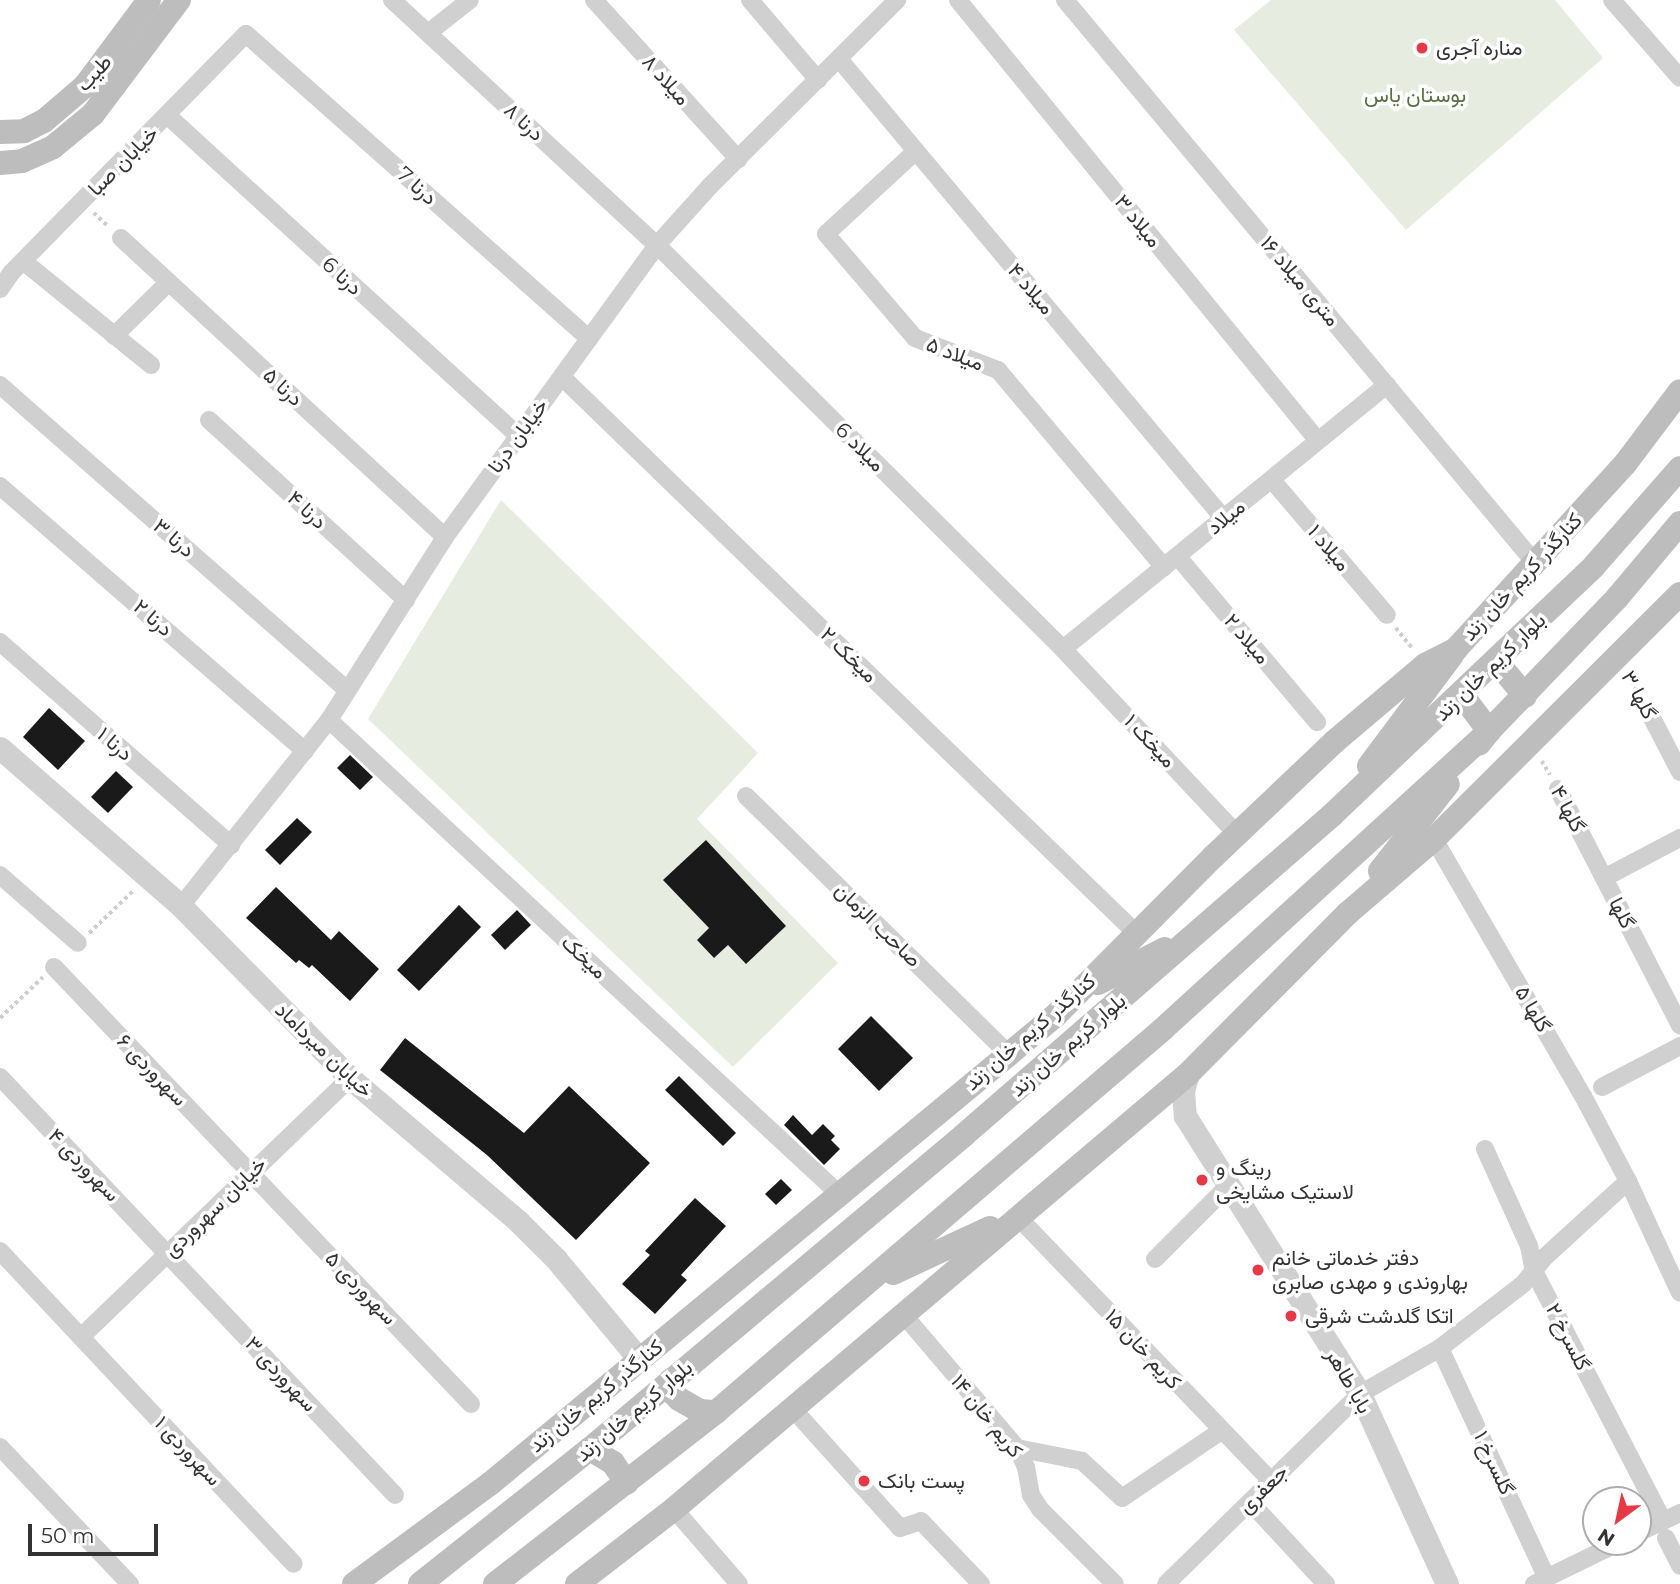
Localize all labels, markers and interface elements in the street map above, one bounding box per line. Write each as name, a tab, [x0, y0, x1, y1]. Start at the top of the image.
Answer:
place label: مناره آجری	[1436, 35, 1522, 61]
marker: مناره آجری	[1414, 40, 1430, 56]
street label: طیب	[71, 49, 117, 97]
street label: میلاد ۸	[637, 50, 695, 110]
park label: بوستان یاس	[1364, 82, 1466, 108]
street label: درنا ۸	[499, 97, 549, 147]
street label: خیابان صبا	[83, 121, 163, 201]
street label: درنا 7	[392, 162, 442, 210]
street label: میلاد ۳	[1109, 189, 1167, 253]
street label: ۱۶ متری میلاد	[1255, 231, 1345, 331]
street label: درنا 6	[317, 251, 367, 301]
street label: میلاد ۴	[1002, 258, 1060, 320]
street label: میلاد ۵	[923, 332, 987, 376]
street label: درنا ۵	[258, 362, 308, 412]
street label: خیابان درنا	[483, 394, 553, 478]
street label: میلاد 6	[830, 417, 890, 477]
street label: درنا ۴	[282, 486, 332, 534]
street label: میلاد	[1202, 494, 1250, 540]
street label: کنارگذر کریم خان زند	[1456, 508, 1588, 646]
street label: درنا ۳	[148, 513, 200, 563]
street label: میلاد ۱	[1302, 520, 1356, 576]
street label: درنا ۲	[128, 594, 178, 642]
street label: بلوار کریم خان زند	[1429, 608, 1551, 726]
street label: میلاد ۲	[1219, 609, 1275, 669]
street label: میخک ۲	[815, 622, 883, 688]
street label: گلها ۳	[1616, 666, 1662, 724]
street label: میخک ۱	[1119, 709, 1181, 773]
street label: درنا ۱	[92, 722, 138, 766]
street label: گلها ۴	[1545, 781, 1591, 837]
street label: صاحب الزمان	[830, 878, 926, 972]
street label: گلها	[1604, 893, 1640, 933]
street label: میخک	[556, 930, 612, 984]
street label: کنارگذر کریم خان زند	[959, 968, 1101, 1096]
street label: گلها ۵	[1510, 981, 1556, 1037]
street label: بلوار کریم خان زند	[1005, 988, 1131, 1102]
street label: خیابان میرداماد	[270, 997, 378, 1103]
street label: سهروردی ۶	[112, 1029, 192, 1111]
street label: سهروردی ۴	[43, 1123, 125, 1207]
street label: خیابان سهروردی	[158, 1152, 272, 1262]
place label: رینگ و لاستیک مشایخی	[1216, 1155, 1354, 1205]
marker: رینگ و لاستیک مشایخی	[1194, 1172, 1210, 1188]
place label: دفتر خدماتی خانم بهاروندی و مهدی صابری	[1272, 1245, 1468, 1295]
street label: سهروردی ۵	[320, 1246, 402, 1330]
marker: دفتر خدماتی خانم بهاروندی و مهدی صابری	[1250, 1262, 1266, 1278]
street label: گلسرخ ۲	[1540, 1299, 1596, 1375]
place label: اتکا گلدشت شرقی	[1305, 1303, 1454, 1329]
street label: کریم خان ۱۵	[1100, 1304, 1186, 1394]
marker: اتکا گلدشت شرقی	[1283, 1308, 1299, 1324]
street label: سهروردی ۳	[240, 1331, 322, 1417]
street label: کنارگذر کریم خان زند	[524, 1334, 668, 1458]
street label: بابا طاهر	[1320, 1344, 1378, 1418]
street label: بلوار کریم خان زند	[570, 1355, 698, 1467]
street label: کریم خان ۱۴	[946, 1369, 1028, 1463]
street label: سهروردی ۱	[149, 1411, 227, 1491]
street label: گلسرخ ۱	[1468, 1427, 1520, 1499]
street label: جعفری	[1233, 1459, 1293, 1519]
place label: پست بانک	[878, 1468, 965, 1494]
marker: پست بانک	[856, 1473, 872, 1489]
north arrow	[1582, 1486, 1652, 1556]
scale bar	[32, 1510, 161, 1554]
text: 50 m	[41, 1523, 95, 1548]
text: N	[1594, 1524, 1619, 1551]

